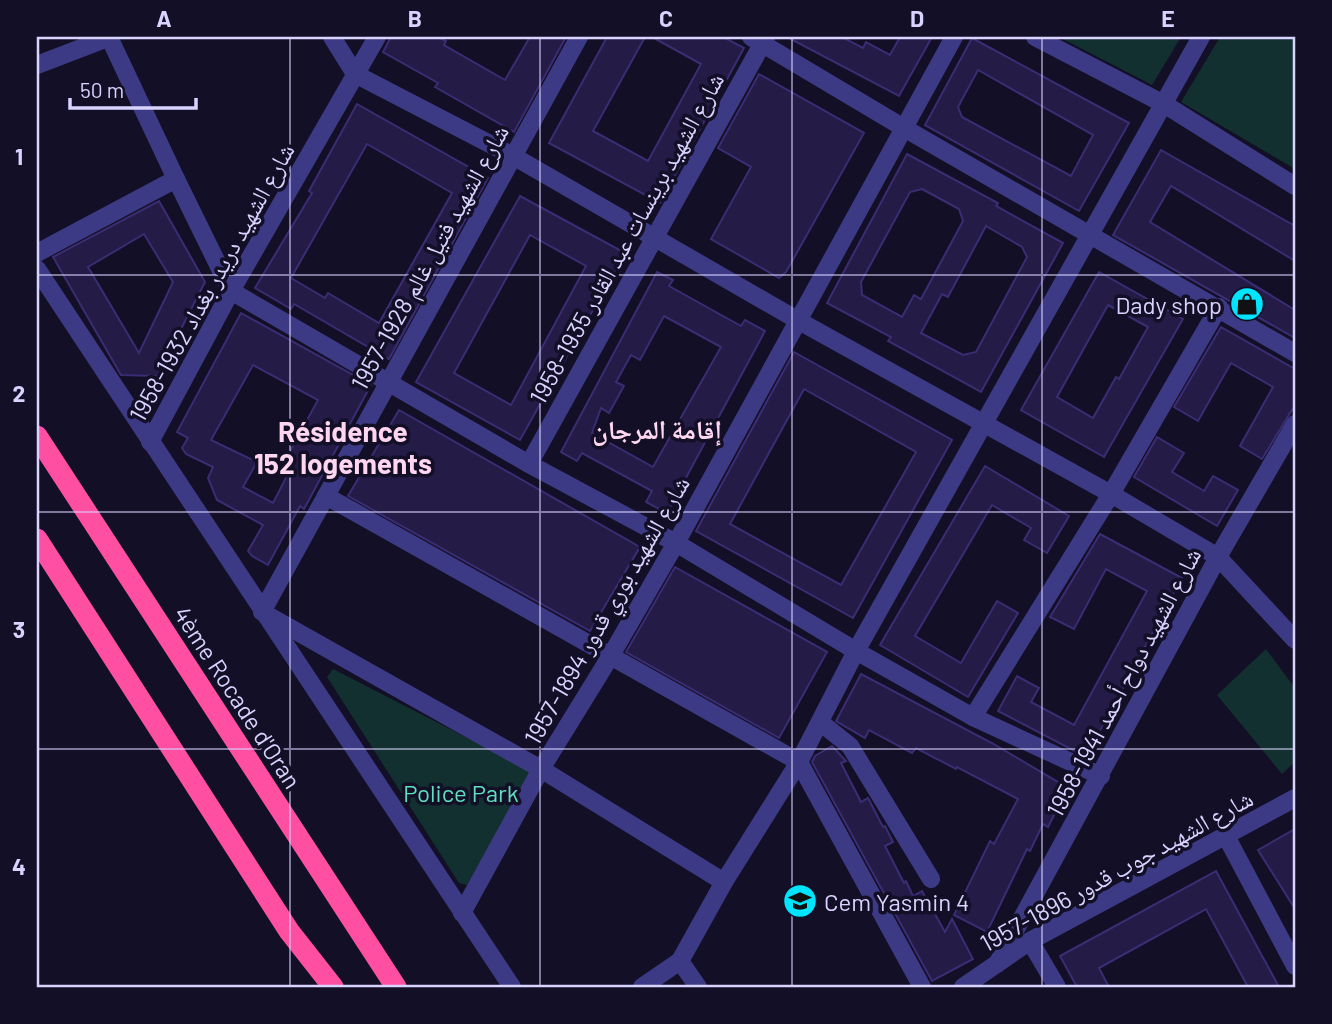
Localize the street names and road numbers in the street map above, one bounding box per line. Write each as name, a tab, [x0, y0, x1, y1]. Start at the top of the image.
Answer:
street label: شارع الشهيد برينسات عبد القادر 1935-1958	[523, 67, 731, 410]
street label: شارع الشهيد فتيل غالم 1928-1957	[344, 119, 517, 396]
street label: شارع الشهيد دريدر بغداد 1932-1958	[122, 138, 301, 427]
street label: شارع الشهيد بوري قدور 1894-1957	[517, 471, 700, 752]
street label: شارع الشهيد دواح أحمد 1941-1958	[1040, 542, 1208, 822]
street label: 4ème Rocade d'Oran	[168, 600, 308, 794]
street label: شارع الشهيد جوب قدور 1896-1957	[974, 783, 1258, 959]

